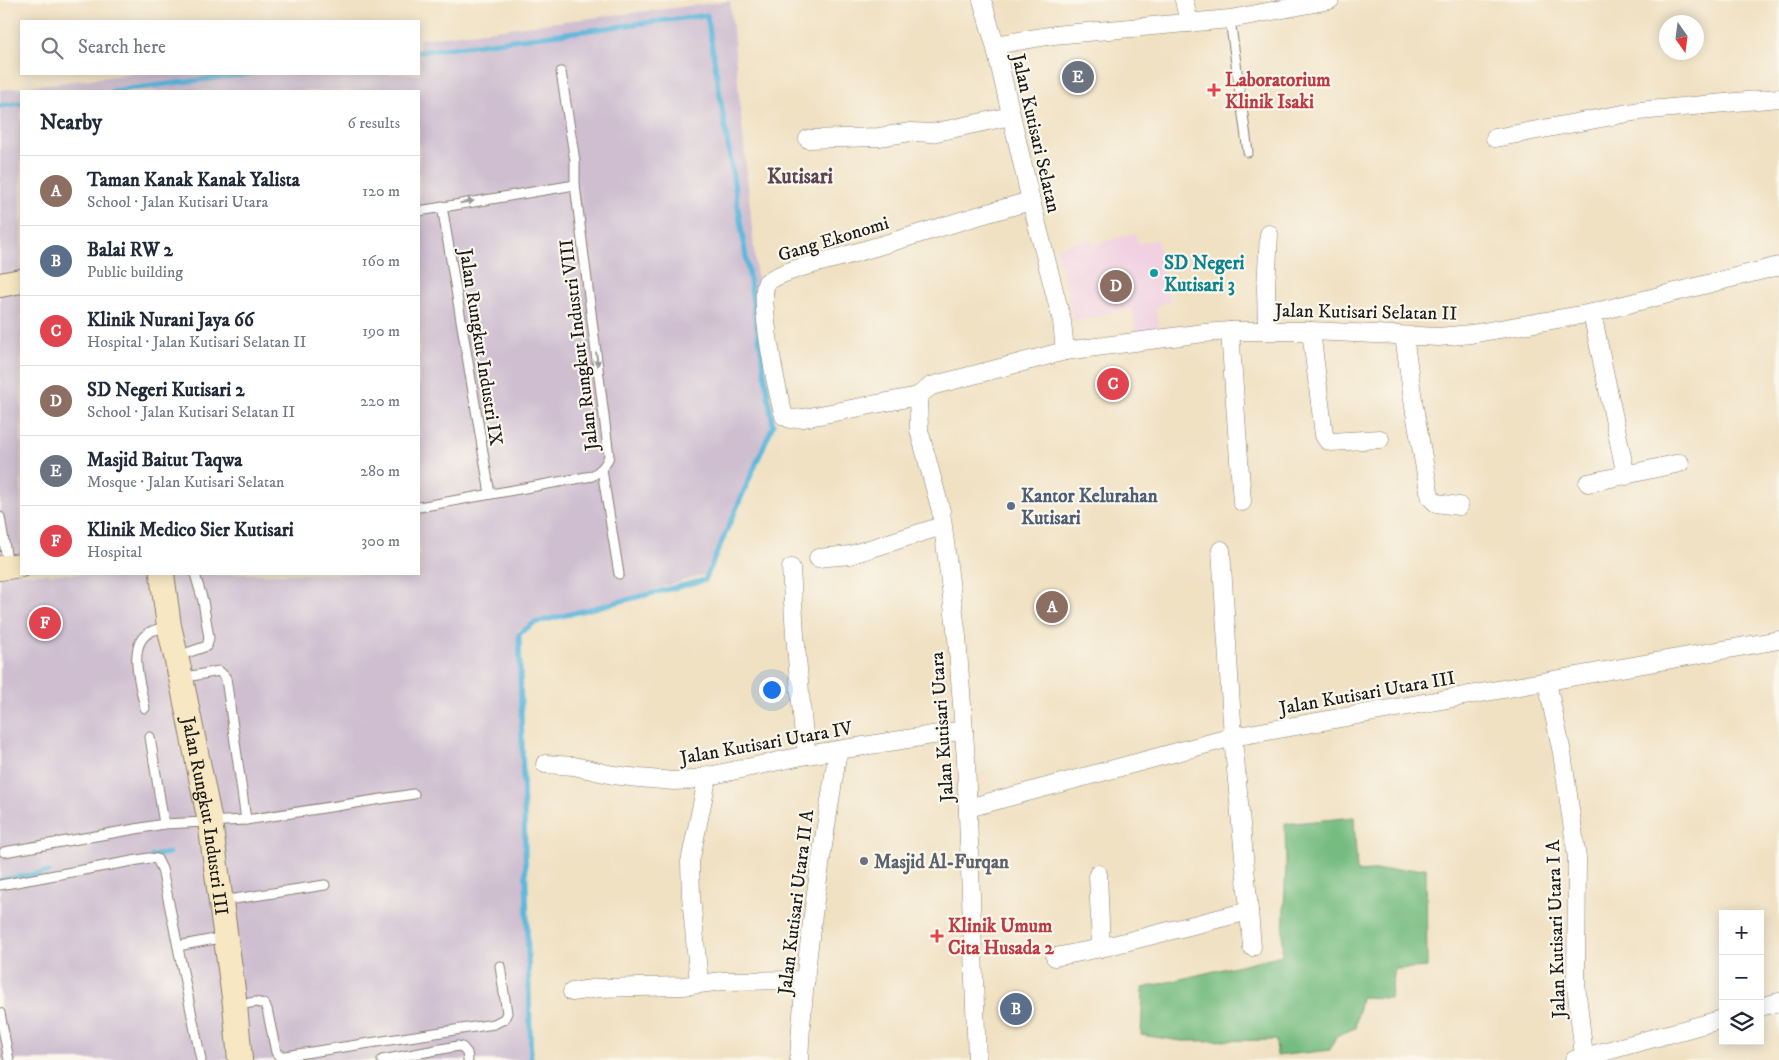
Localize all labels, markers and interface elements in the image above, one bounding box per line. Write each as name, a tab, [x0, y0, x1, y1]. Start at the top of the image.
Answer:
north arrow	[1659, 15, 1704, 60]
search box	[20, 20, 420, 75]
icon: search	[38, 34, 66, 62]
text: Search here	[78, 36, 166, 59]
street label: Jalan Kutisari Selatan	[1006, 50, 1065, 215]
pin: E	[1062, 58, 1094, 96]
place label: Laboratorium Klinik Isaki	[1225, 69, 1331, 114]
marker: Laboratorium Klinik Isaki	[1207, 83, 1221, 97]
text: Nearby	[40, 110, 102, 136]
text: 6 results	[347, 113, 400, 133]
district label: Kutisari	[767, 164, 834, 190]
text: Taman Kanak Kanak Yalista	[87, 169, 300, 192]
text: A	[51, 181, 61, 201]
text: 120 m	[362, 181, 400, 201]
text: School · Jalan Kutisari Utara	[87, 192, 268, 212]
one-way arrow	[459, 198, 475, 206]
street label: Gang Ekonomi	[775, 212, 892, 267]
street label: Jalan Rungkut Industri VIII	[555, 238, 604, 454]
text: Balai RW 2	[87, 239, 173, 262]
street label: Jalan Rungkut Industri IX	[453, 245, 507, 448]
text: B	[51, 251, 61, 271]
text: 160 m	[362, 251, 400, 271]
place label: SD Negeri Kutisari 3	[1164, 252, 1244, 297]
text: Public building	[87, 262, 183, 282]
pin: D	[1100, 267, 1132, 305]
marker: SD Negeri Kutisari 3	[1148, 267, 1160, 279]
street label: Jalan Kutisari Selatan II	[1273, 299, 1457, 326]
text: Klinik Nurani Jaya 66	[87, 309, 254, 332]
text: C	[51, 321, 61, 341]
text: 190 m	[362, 321, 400, 341]
text: Hospital · Jalan Kutisari Selatan II	[87, 332, 306, 352]
one-way arrow	[593, 351, 601, 367]
pin: C	[1097, 365, 1129, 403]
text: SD Negeri Kutisari 2	[87, 379, 245, 402]
text: D	[50, 391, 62, 411]
text: 220 m	[360, 391, 400, 411]
text: School · Jalan Kutisari Selatan II	[87, 402, 295, 422]
text: Masjid Baitut Taqwa	[87, 449, 242, 472]
text: E	[50, 461, 62, 481]
text: 280 m	[360, 461, 400, 481]
text: Mosque · Jalan Kutisari Selatan	[87, 472, 284, 492]
place label: Kantor Kelurahan Kutisari	[1021, 485, 1159, 530]
marker: Kantor Kelurahan Kutisari	[1005, 500, 1017, 512]
text: Klinik Medico Sier Kutisari	[87, 519, 294, 542]
text: F	[51, 531, 61, 551]
text: 300 m	[361, 531, 400, 551]
text: Hospital	[87, 542, 142, 562]
pin: A	[1036, 588, 1068, 626]
pin: F	[29, 604, 61, 642]
street label: Jalan Kutisari Utara	[926, 651, 959, 805]
street label: Jalan Kutisari Utara III	[1276, 667, 1457, 721]
your location	[759, 677, 785, 703]
street label: Jalan Rungkut Industri III	[176, 713, 233, 917]
street label: Jalan Kutisari Utara IV	[676, 717, 855, 770]
street label: Jalan Kutisari Utara II A	[773, 807, 819, 998]
street label: Jalan Kutisari Utara I A	[1542, 838, 1571, 1021]
place label: Masjid Al-Furqan	[874, 851, 1010, 875]
marker: Masjid Al-Furqan	[858, 855, 870, 867]
map controls	[1719, 910, 1764, 1045]
button: +	[1719, 910, 1764, 955]
place label: Klinik Umum Cita Husada 2	[948, 915, 1054, 960]
marker: Klinik Umum Cita Husada 2	[930, 929, 944, 943]
button: −	[1719, 955, 1764, 1000]
pin: B	[1000, 990, 1032, 1028]
button: layers	[1719, 1000, 1764, 1045]

